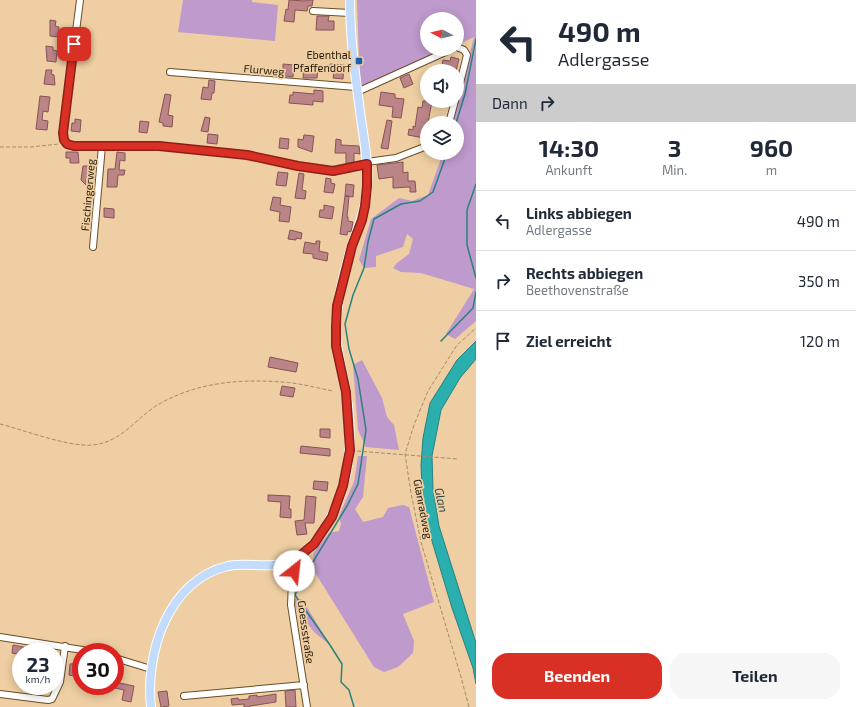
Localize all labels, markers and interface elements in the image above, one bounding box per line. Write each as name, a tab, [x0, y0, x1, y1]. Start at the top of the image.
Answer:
north arrow	[420, 12, 464, 56]
map controls	[420, 12, 464, 160]
text: 490 m	[558, 14, 641, 48]
icon: left	[492, 16, 544, 68]
pin	[57, 27, 91, 61]
icon: arrive	[63, 33, 85, 55]
place label: Ebenthal Pfaffendorf	[293, 48, 352, 74]
text: Adlergasse	[558, 48, 649, 70]
marker: Ebenthal Pfaffendorf	[354, 56, 364, 66]
street label: Flurweg	[243, 61, 285, 78]
button: sound	[420, 64, 464, 108]
icon: right	[536, 92, 558, 114]
text: Dann	[492, 94, 528, 112]
button: layers	[420, 116, 464, 160]
text: 14:30	[539, 133, 599, 162]
text: 3	[668, 133, 681, 162]
text: 960	[750, 133, 793, 162]
street label: Fischingerweg	[78, 158, 97, 232]
text: Ankunft	[545, 162, 593, 178]
text: Min.	[662, 162, 687, 178]
text: m	[766, 162, 777, 178]
text: Links abbiegen	[526, 204, 632, 222]
icon: left	[492, 210, 514, 232]
text: 490 m	[797, 212, 840, 230]
text: Adlergasse	[526, 222, 592, 238]
text: Rechts abbiegen	[526, 264, 643, 282]
icon: right	[492, 270, 514, 292]
text: 350 m	[798, 272, 840, 290]
text: Beethovenstraße	[526, 282, 629, 298]
icon: arrive	[492, 330, 514, 352]
text: Ziel erreicht	[526, 332, 612, 350]
text: 120 m	[800, 332, 840, 350]
street label: Glanradweg	[411, 478, 436, 540]
water label: Glan	[433, 486, 451, 513]
position arrow	[273, 550, 315, 592]
street label: Goessstraße	[296, 599, 317, 665]
speed limit sign: 30	[72, 643, 124, 695]
text: 23	[27, 652, 49, 676]
button: Beenden	[492, 653, 662, 699]
button: Teilen	[670, 653, 840, 699]
text: km/h	[26, 673, 50, 685]

